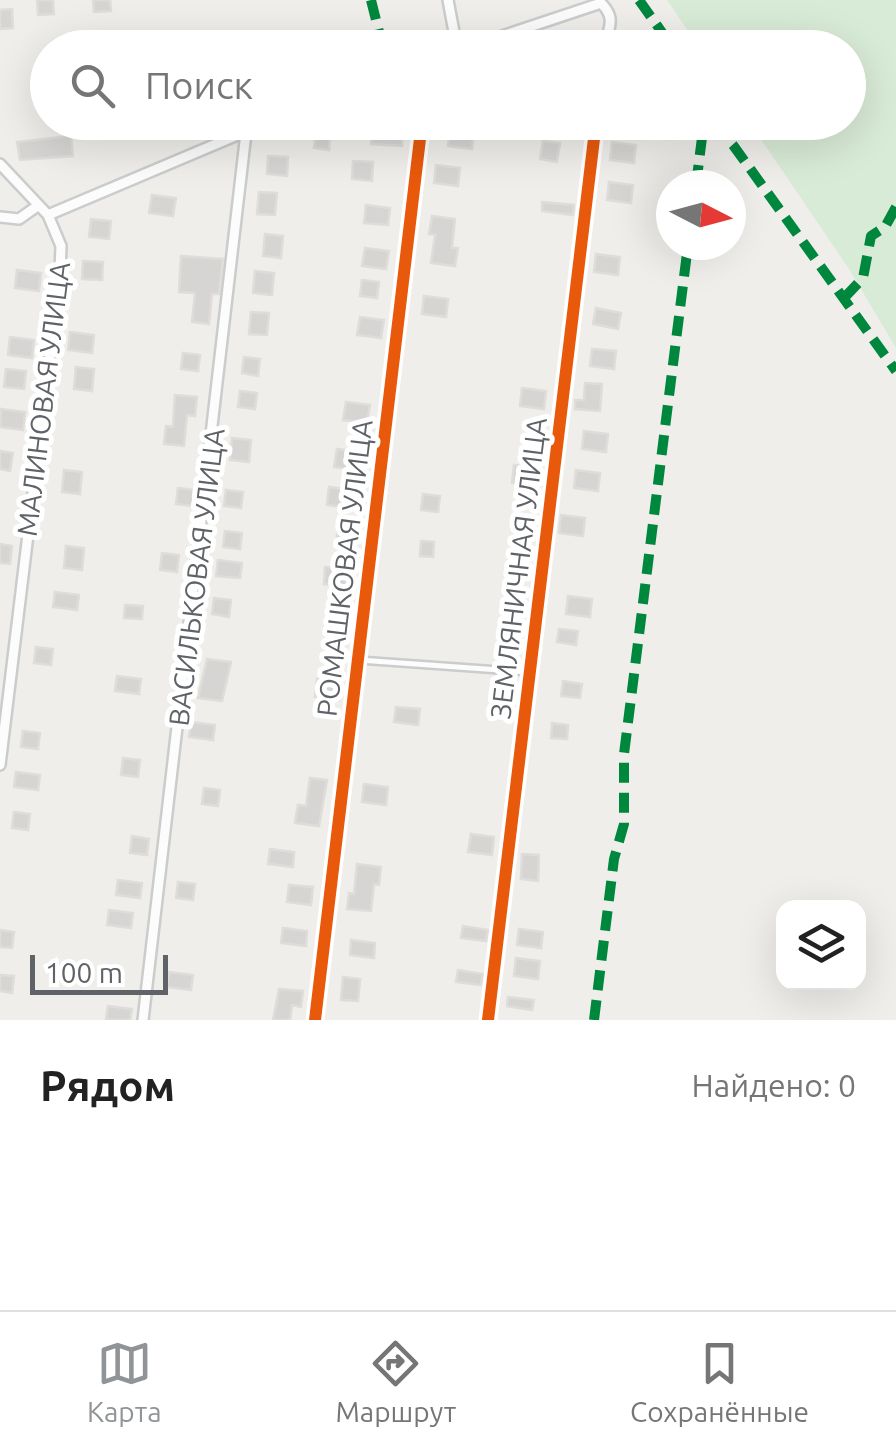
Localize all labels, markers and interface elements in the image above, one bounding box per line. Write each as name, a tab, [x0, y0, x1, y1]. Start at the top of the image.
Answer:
search box	[30, 30, 866, 140]
icon: search	[65, 58, 120, 113]
text: Поиск	[145, 64, 253, 106]
north arrow	[656, 170, 746, 260]
street label: МАЛИНОВАЯ УЛИЦА	[11, 260, 75, 538]
street label: ЗЕМЛЯНИЧНАЯ УЛИЦА	[484, 415, 552, 721]
street label: РОМАШКОВАЯ УЛИЦА	[310, 418, 378, 718]
street label: ВАСИЛЬКОВАЯ УЛИЦА	[162, 426, 230, 728]
map controls	[776, 900, 866, 990]
button: layers	[776, 900, 866, 990]
scale bar	[30, 950, 168, 994]
text: 100 m	[45, 957, 123, 988]
text: Рядом	[40, 1062, 175, 1109]
text: Найдено: 0	[691, 1067, 856, 1103]
tab: Карта	[87, 1336, 162, 1427]
tab: Маршрут	[335, 1336, 456, 1427]
tab: Сохранённые	[630, 1336, 809, 1427]

